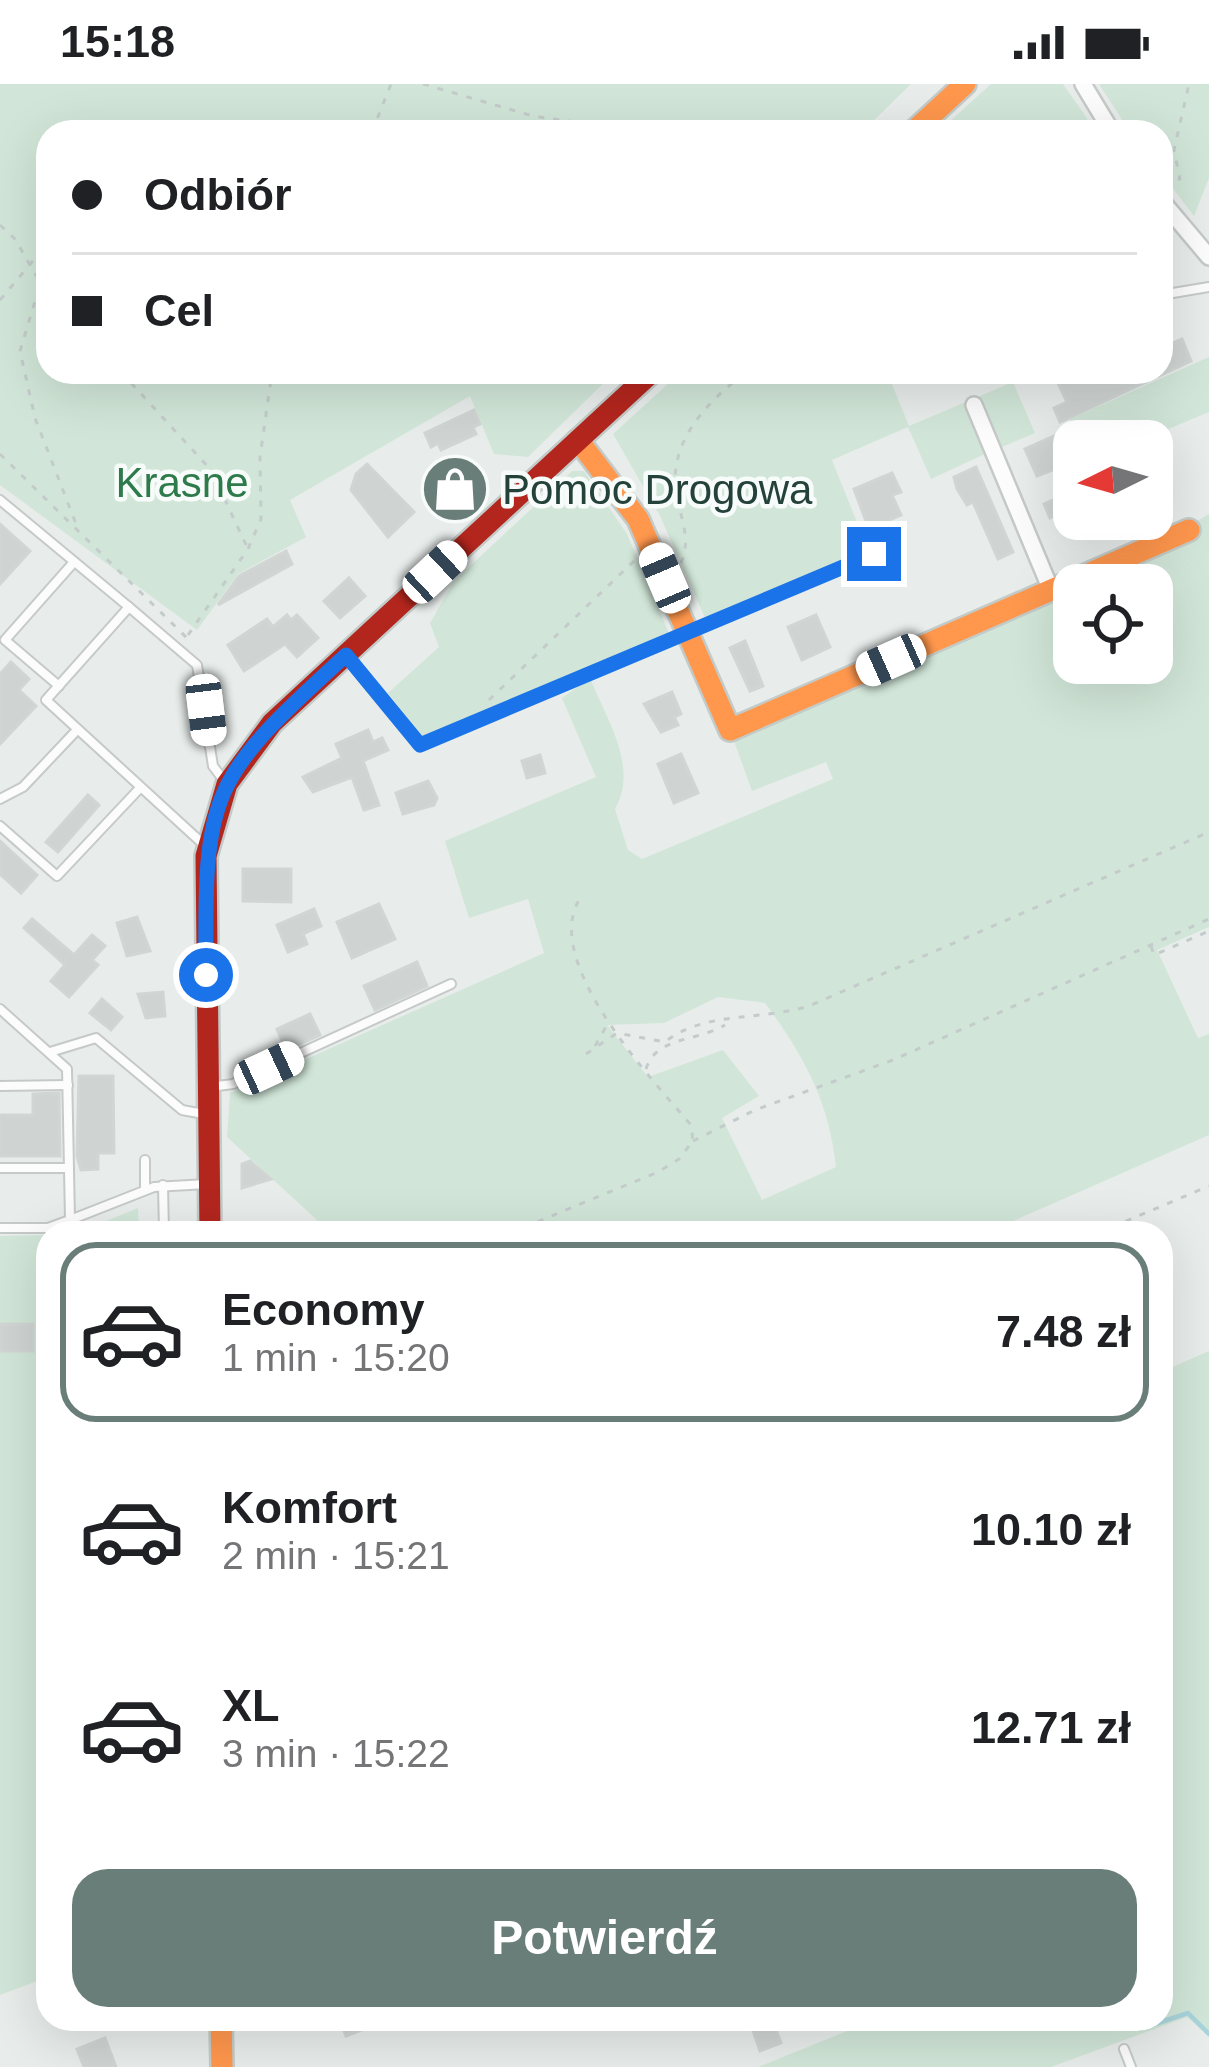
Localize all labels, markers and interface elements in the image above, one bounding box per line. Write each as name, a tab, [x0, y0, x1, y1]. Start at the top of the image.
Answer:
text: 15:18	[60, 16, 175, 67]
text: Odbiór	[144, 169, 291, 220]
text: Cel	[144, 285, 214, 336]
north arrow	[1053, 420, 1173, 540]
map controls	[1053, 420, 1173, 684]
shop icon: Pomoc Drogowa	[420, 454, 490, 524]
park label: Krasne	[115, 459, 249, 506]
place label: Pomoc Drogowa	[502, 466, 813, 513]
route end	[847, 527, 901, 581]
car	[396, 534, 474, 610]
car	[634, 538, 696, 618]
button: locate	[1053, 564, 1173, 684]
car	[851, 629, 931, 691]
car	[184, 672, 228, 748]
route start	[179, 948, 233, 1002]
car	[229, 1036, 309, 1100]
icon: car	[78, 1278, 186, 1386]
text: Economy	[222, 1284, 425, 1335]
text: 7.48 zł	[996, 1306, 1131, 1357]
text: 1 min · 15:20	[222, 1336, 450, 1379]
icon: car	[78, 1476, 186, 1584]
text: Komfort	[222, 1482, 397, 1533]
text: 10.10 zł	[971, 1504, 1131, 1555]
text: 2 min · 15:21	[222, 1534, 450, 1577]
icon: car	[78, 1674, 186, 1782]
text: XL	[222, 1680, 280, 1731]
text: 12.71 zł	[971, 1702, 1131, 1753]
text: 3 min · 15:22	[222, 1732, 450, 1775]
button: Potwierdź	[72, 1869, 1137, 2007]

